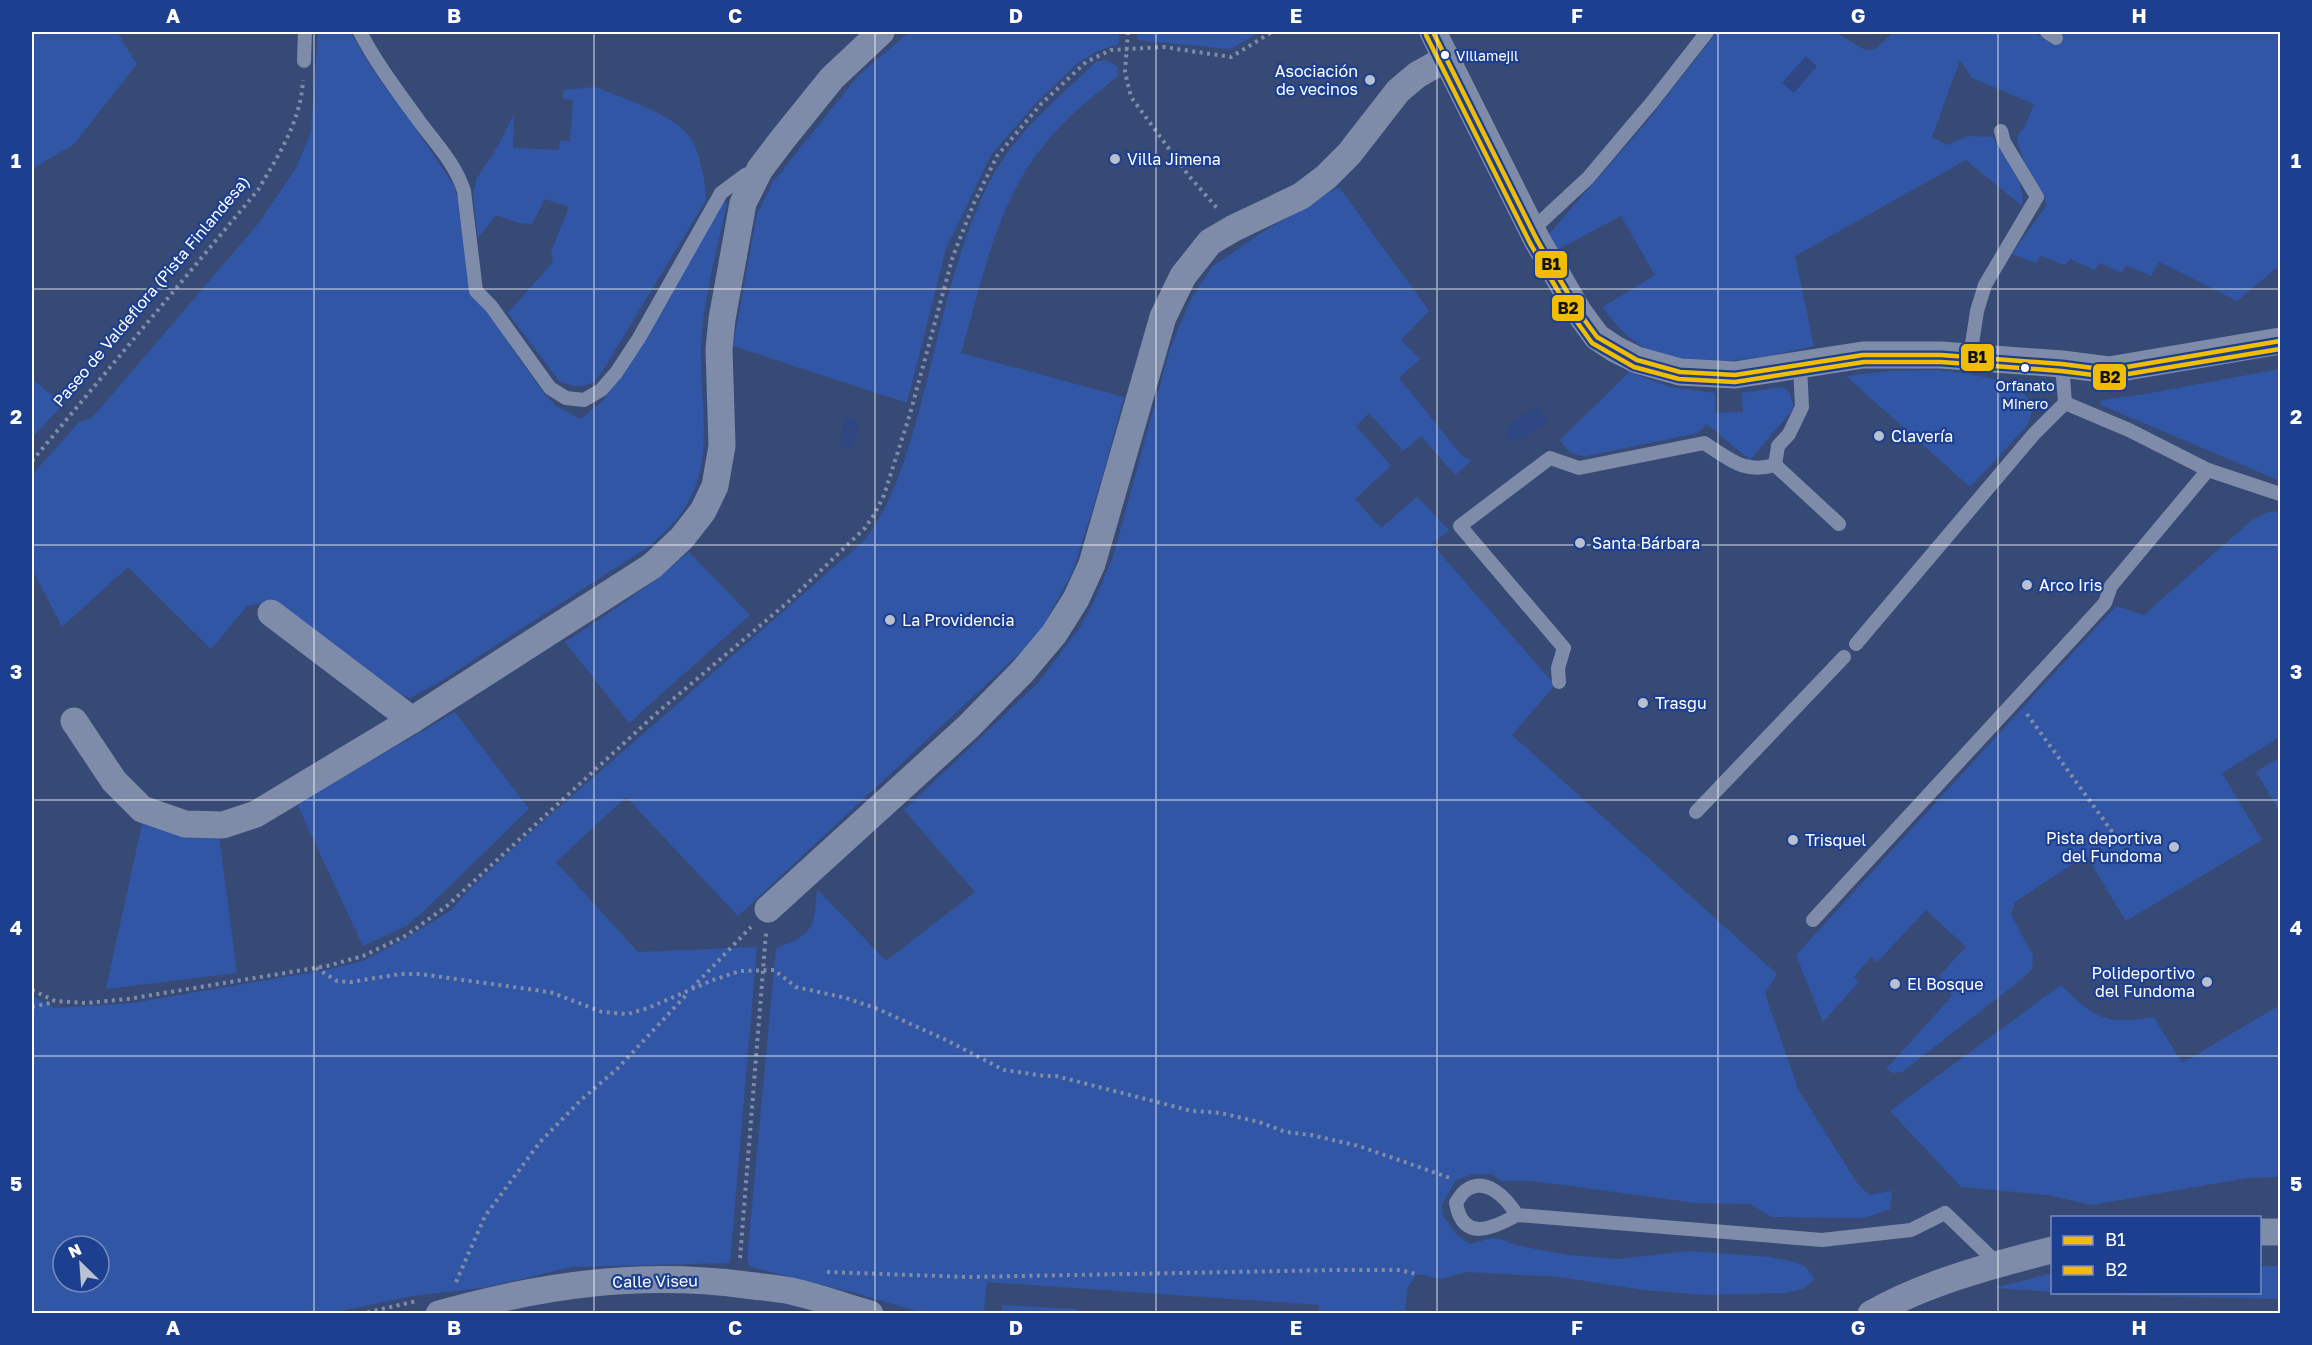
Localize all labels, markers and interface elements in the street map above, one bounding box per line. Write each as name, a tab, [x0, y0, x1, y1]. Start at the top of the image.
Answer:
text: A	[166, 3, 180, 27]
text: B	[447, 3, 461, 27]
text: C	[728, 3, 742, 27]
text: D	[1009, 3, 1023, 27]
text: E	[1290, 3, 1302, 27]
text: F	[1571, 3, 1583, 27]
text: G	[1851, 3, 1865, 27]
text: H	[2131, 3, 2147, 27]
place label: Villamejil	[1456, 47, 1519, 64]
marker: Villamejil	[1439, 49, 1451, 61]
place label: Asociación de vecinos	[1275, 61, 1358, 99]
marker: Asociación de vecinos	[1363, 73, 1377, 87]
text: 1	[11, 148, 21, 172]
text: 1	[2291, 148, 2301, 172]
place label: Villa Jimena	[1127, 149, 1221, 169]
marker: Villa Jimena	[1108, 152, 1122, 166]
street label: Paseo de Valdeflora (Pista Finlandesa)	[48, 171, 254, 411]
line badge: B1	[1534, 250, 1568, 279]
text: B1	[1541, 254, 1561, 274]
line badge: B2	[1551, 294, 1585, 322]
text: B2	[1557, 298, 1579, 318]
line badge: B1	[1960, 343, 1995, 372]
text: B1	[1967, 347, 1987, 367]
marker: Orfanato Minero	[2019, 362, 2031, 374]
line badge: B2	[2092, 363, 2127, 391]
text: B2	[2099, 367, 2121, 387]
place label: Orfanato Minero	[1995, 377, 2055, 412]
text: 2	[10, 404, 22, 428]
text: 2	[2290, 404, 2302, 428]
place label: Clavería	[1891, 426, 1953, 446]
marker: Clavería	[1872, 429, 1886, 443]
place label: Santa Bárbara	[1592, 533, 1700, 553]
marker: Santa Bárbara	[1573, 536, 1587, 550]
place label: Arco Iris	[2039, 575, 2102, 595]
marker: Arco Iris	[2020, 578, 2034, 592]
place label: La Providencia	[902, 610, 1014, 630]
marker: La Providencia	[883, 613, 897, 627]
text: 3	[10, 659, 22, 683]
text: 3	[2290, 659, 2302, 683]
place label: Trasgu	[1655, 693, 1707, 713]
marker: Trasgu	[1636, 696, 1650, 710]
place label: Pista deportiva del Fundoma	[2046, 828, 2162, 866]
place label: Trisquel	[1805, 830, 1866, 850]
marker: Trisquel	[1786, 833, 1800, 847]
marker: Pista deportiva del Fundoma	[2167, 840, 2181, 854]
text: 4	[10, 915, 22, 939]
text: 4	[2290, 915, 2302, 939]
place label: Polideportivo del Fundoma	[2092, 963, 2195, 1001]
place label: El Bosque	[1907, 974, 1983, 994]
marker: Polideportivo del Fundoma	[2200, 975, 2214, 989]
marker: El Bosque	[1888, 977, 1902, 991]
text: 5	[10, 1171, 22, 1195]
text: 5	[2290, 1171, 2302, 1195]
legend	[2051, 1216, 2261, 1294]
text: B1	[2105, 1228, 2126, 1250]
north arrow	[51, 1234, 111, 1294]
text: N	[65, 1239, 84, 1262]
text: B2	[2105, 1258, 2128, 1280]
street label: Calle Viseu	[612, 1270, 698, 1292]
text: A	[166, 1315, 180, 1339]
text: B	[447, 1315, 461, 1339]
text: C	[728, 1315, 742, 1339]
text: D	[1009, 1315, 1023, 1339]
text: E	[1290, 1315, 1302, 1339]
text: F	[1571, 1315, 1583, 1339]
text: G	[1851, 1315, 1865, 1339]
text: H	[2131, 1315, 2147, 1339]

